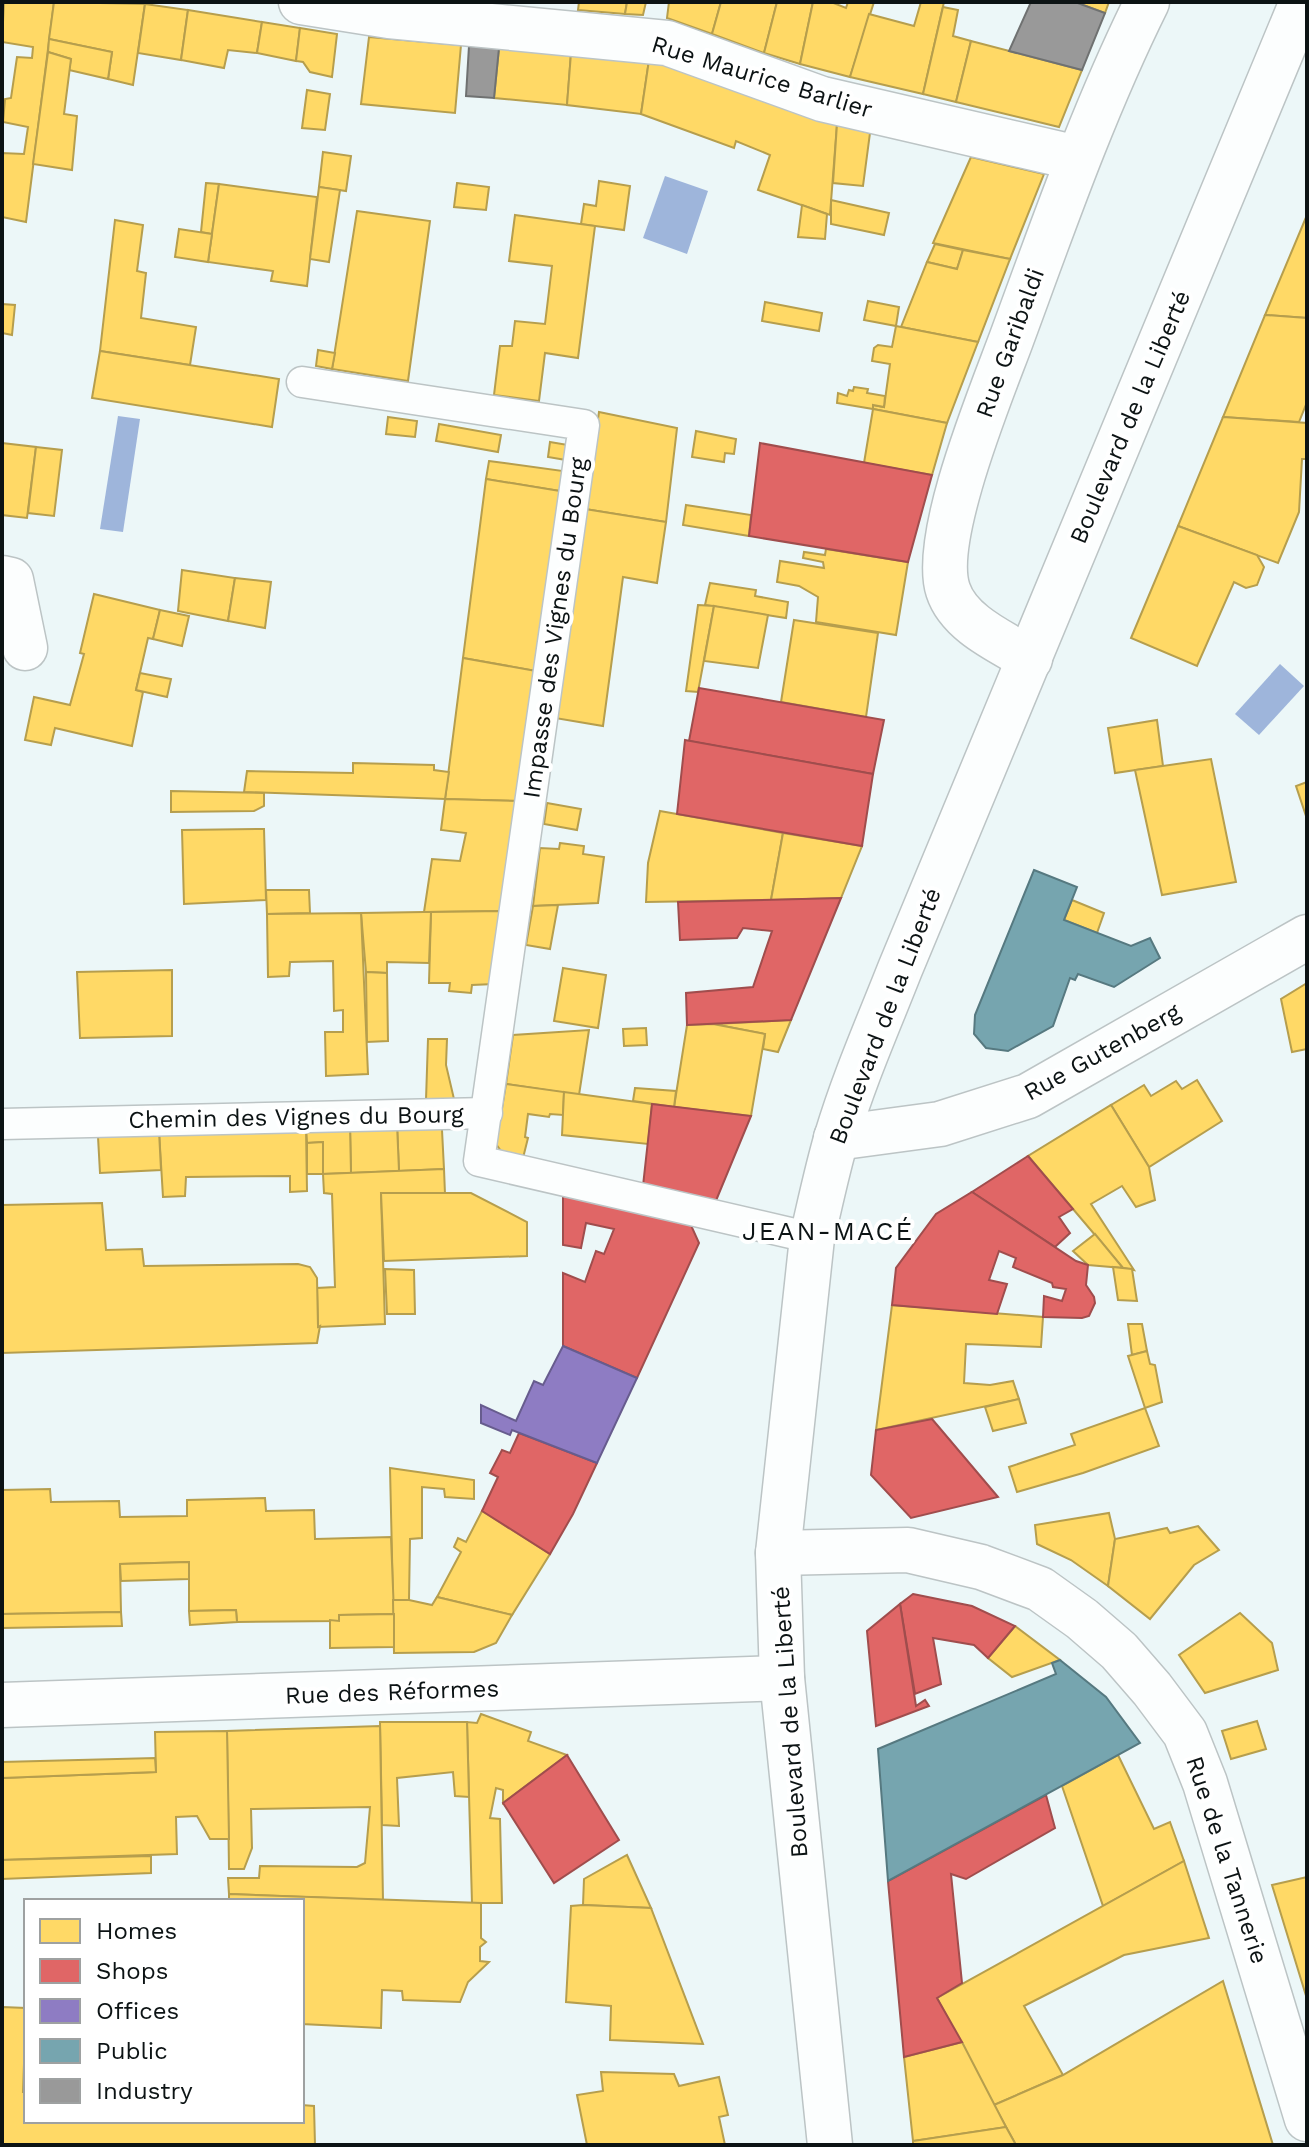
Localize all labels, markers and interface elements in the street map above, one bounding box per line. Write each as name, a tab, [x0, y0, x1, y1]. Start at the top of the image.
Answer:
street label: Rue Maurice Barlier	[648, 30, 876, 124]
street label: Rue Garibaldi	[970, 264, 1050, 422]
street label: Boulevard de la Liberté	[1064, 286, 1196, 548]
street label: Impasse des Vignes du Bourg	[517, 456, 593, 800]
street label: Boulevard de la Liberté	[823, 884, 947, 1148]
street label: Rue Gutenberg	[1019, 997, 1185, 1107]
street label: Chemin des Vignes du Bourg	[128, 1100, 464, 1134]
district label: JEAN-MACÉ	[742, 1216, 914, 1246]
street label: Boulevard de la Liberté	[767, 1585, 813, 1859]
street label: Rue des Réformes	[284, 1674, 500, 1710]
street label: Rue de la Tannerie	[1180, 1753, 1274, 1967]
legend	[24, 1899, 304, 2123]
text: Homes	[96, 1917, 177, 1945]
text: Shops	[96, 1957, 168, 1985]
text: Offices	[96, 1997, 179, 2025]
text: Public	[96, 2037, 168, 2065]
text: Industry	[96, 2077, 193, 2105]

